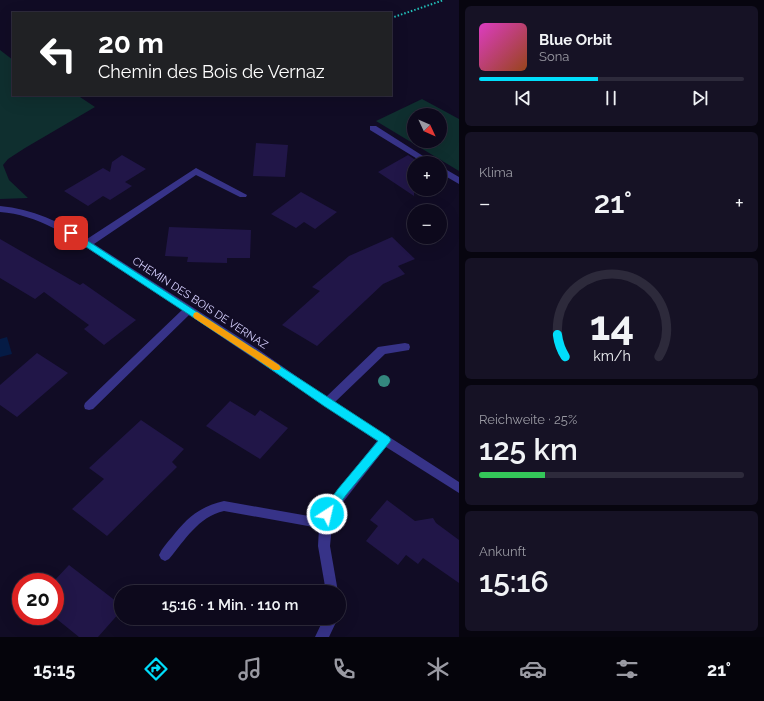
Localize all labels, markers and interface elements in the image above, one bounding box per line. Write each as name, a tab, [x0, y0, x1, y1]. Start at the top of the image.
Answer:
text: 20 m	[98, 27, 164, 60]
icon: left	[32, 28, 84, 80]
text: Blue Orbit	[539, 31, 612, 49]
text: Sona	[539, 49, 569, 64]
text: Chemin des Bois de Vernaz	[98, 61, 325, 82]
icon: previous	[512, 87, 534, 109]
icon: pause	[600, 87, 622, 109]
icon: next	[689, 87, 711, 109]
north arrow	[407, 108, 447, 148]
map controls	[407, 108, 447, 244]
button: +	[407, 156, 447, 196]
text: Klima	[479, 165, 513, 180]
text: 21°	[594, 185, 632, 220]
text: −	[479, 190, 491, 216]
text: +	[735, 190, 744, 216]
button: −	[407, 204, 447, 244]
pin	[54, 216, 88, 250]
icon: arrive	[60, 222, 82, 244]
street label: CHEMIN DES BOIS DE VERNAZ	[130, 254, 270, 352]
text: 14	[589, 300, 634, 349]
text: km/h	[593, 347, 630, 363]
text: Reichweite · 25%	[479, 412, 577, 427]
text: 125 km	[479, 432, 578, 467]
position arrow	[306, 493, 348, 535]
text: Ankunft	[479, 544, 526, 559]
text: 15:16	[479, 564, 549, 599]
speed limit sign: 20	[12, 573, 64, 625]
text: 15:16 · 1 Min. · 110 m	[162, 596, 298, 614]
icon: directions	[142, 655, 170, 683]
icon: music	[236, 655, 264, 683]
icon: phone	[330, 655, 358, 683]
icon: climate	[424, 655, 452, 683]
icon: car	[519, 655, 547, 683]
icon: filters	[613, 655, 641, 683]
text: 15:15	[33, 659, 75, 680]
text: 21°	[707, 659, 731, 680]

